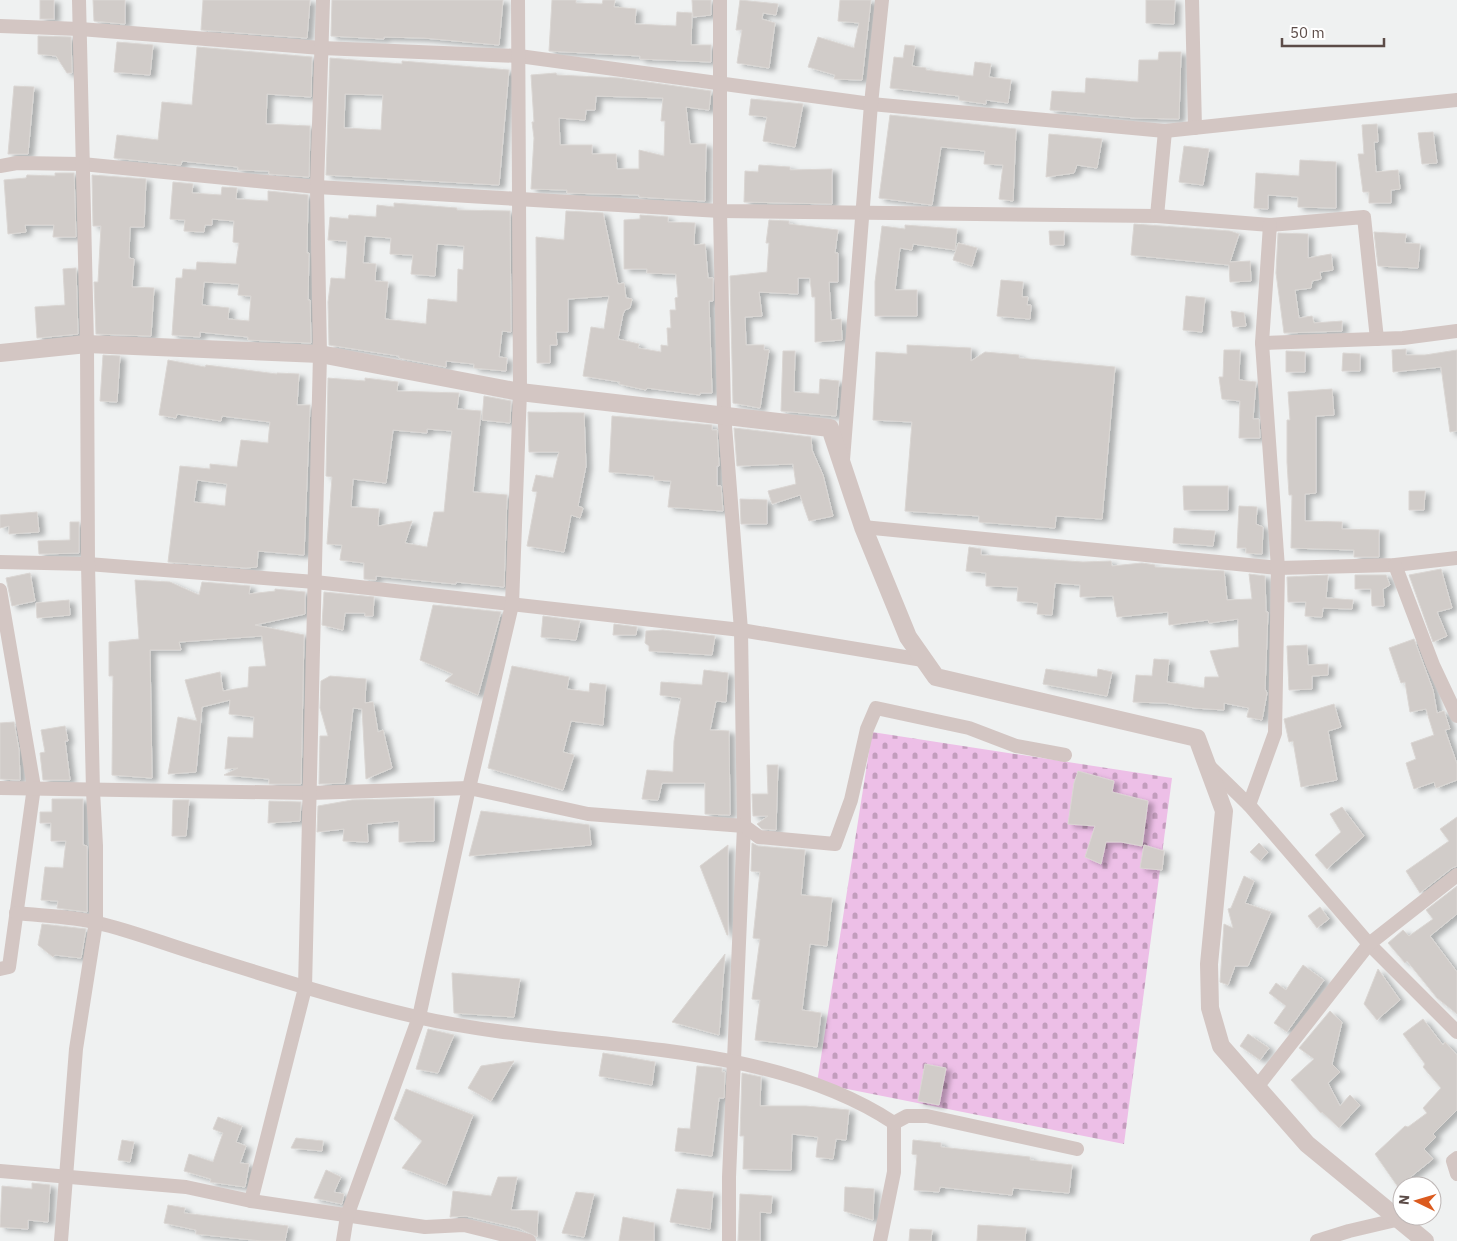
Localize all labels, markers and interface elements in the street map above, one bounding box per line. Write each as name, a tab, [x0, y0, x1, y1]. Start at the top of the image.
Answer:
scale bar	[1282, 15, 1384, 47]
text: 50 m	[1290, 23, 1325, 42]
north arrow	[1392, 1176, 1442, 1226]
text: N	[1395, 1194, 1413, 1206]

